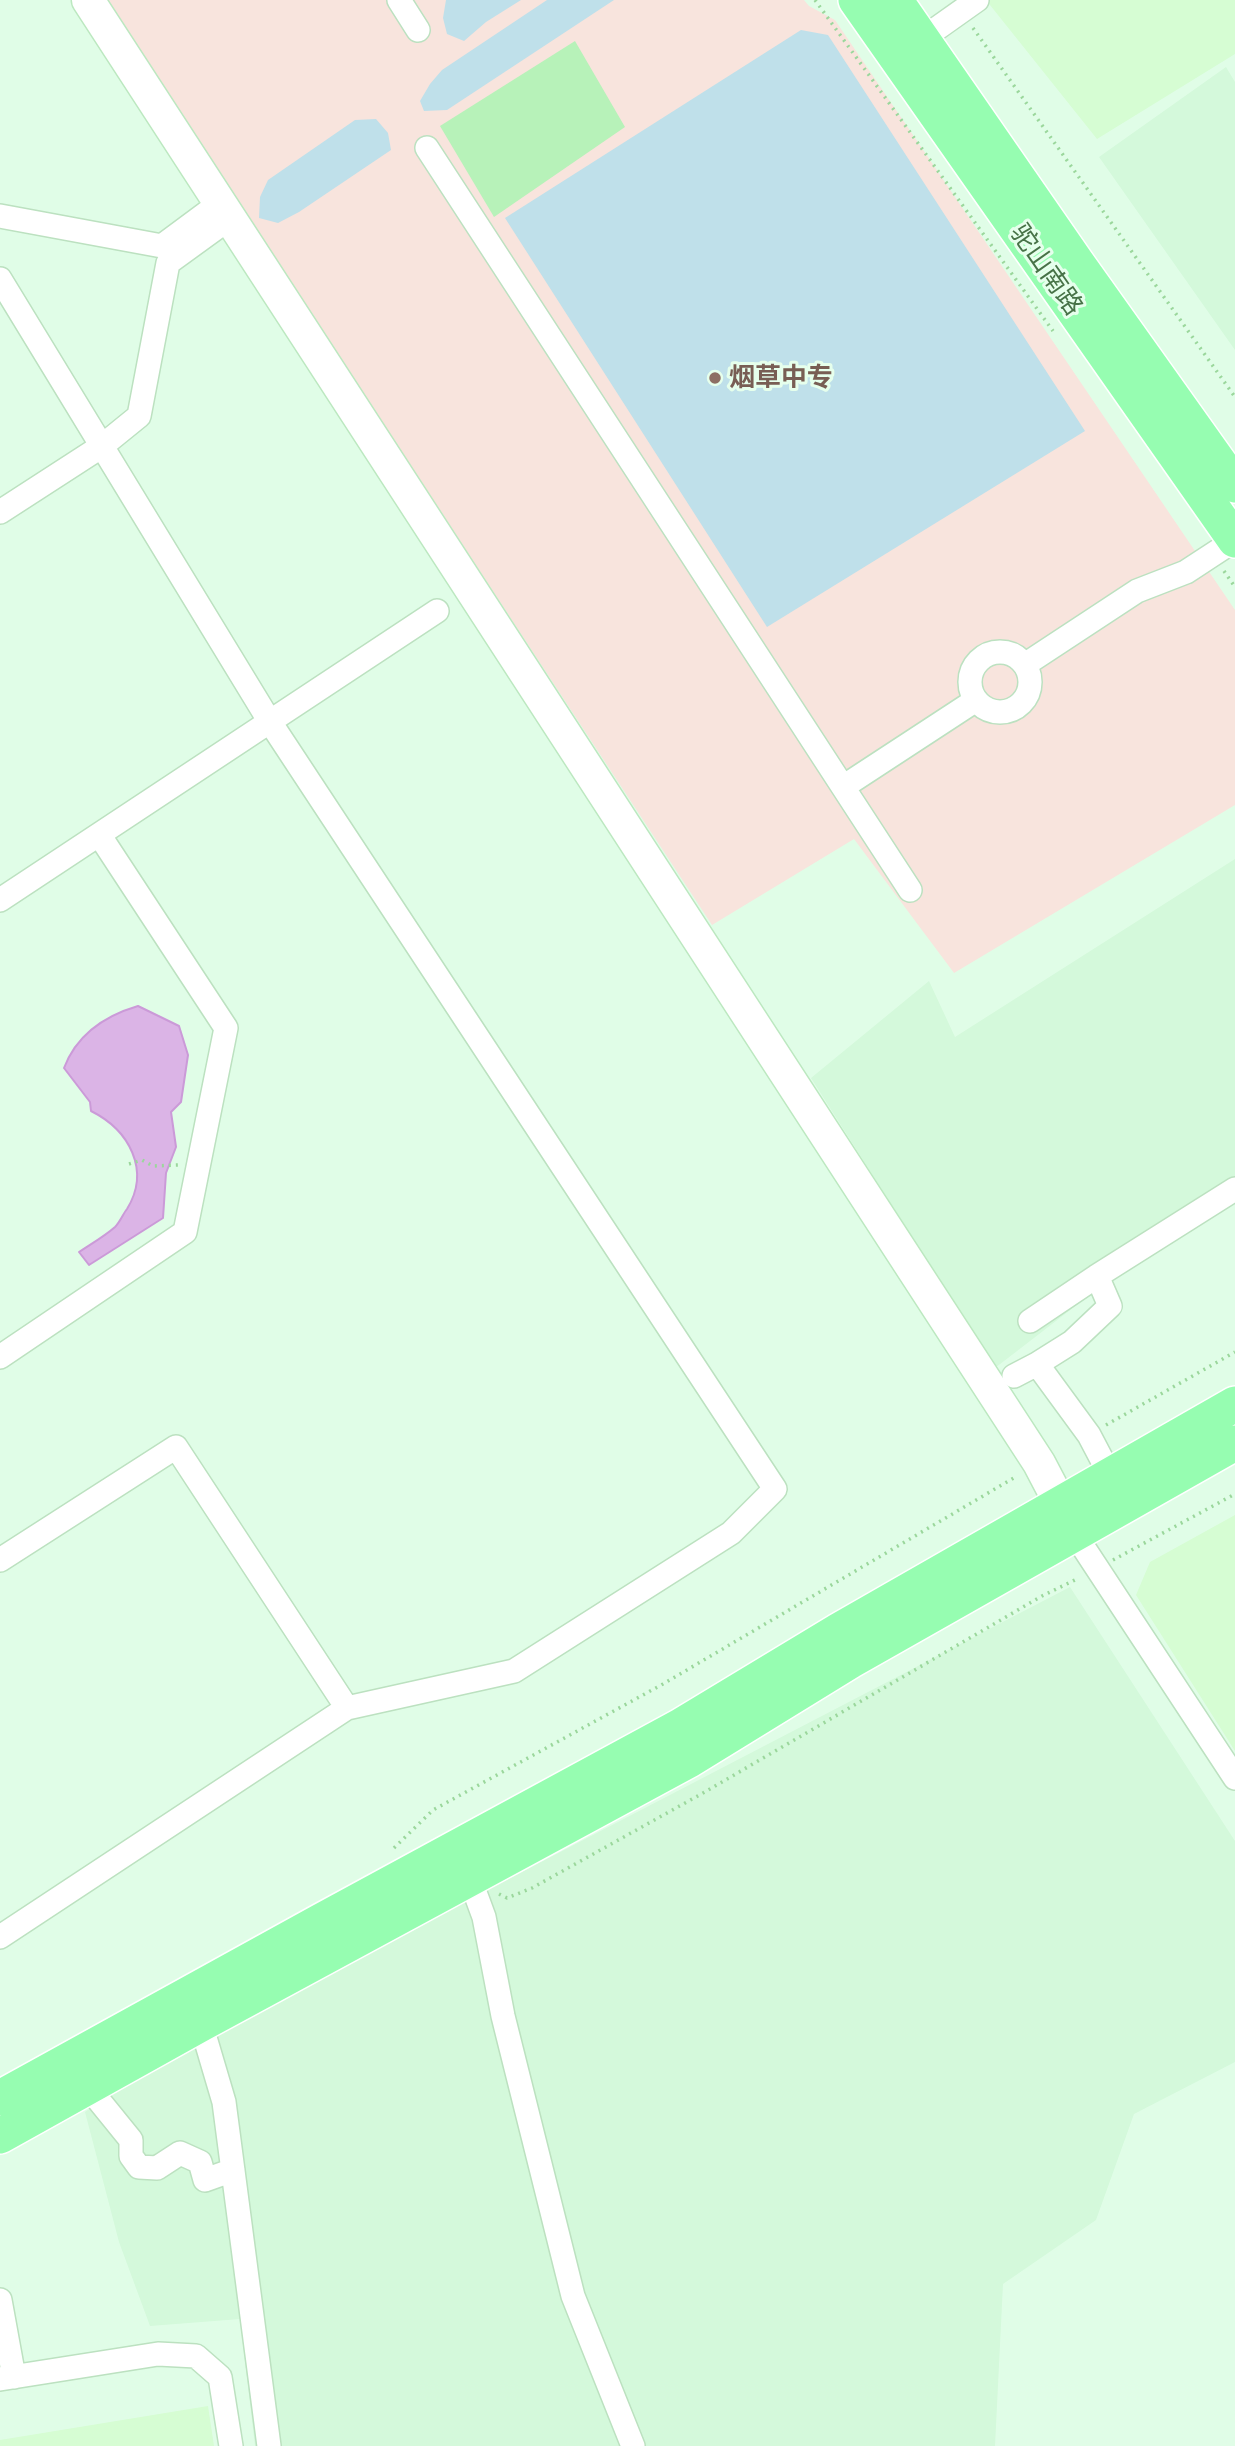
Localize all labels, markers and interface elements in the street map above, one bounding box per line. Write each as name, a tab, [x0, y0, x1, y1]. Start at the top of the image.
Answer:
street label: 驼山南路	[1003, 218, 1089, 322]
place label: 烟草中专	[729, 362, 833, 394]
marker: 烟草中专	[707, 370, 723, 386]

